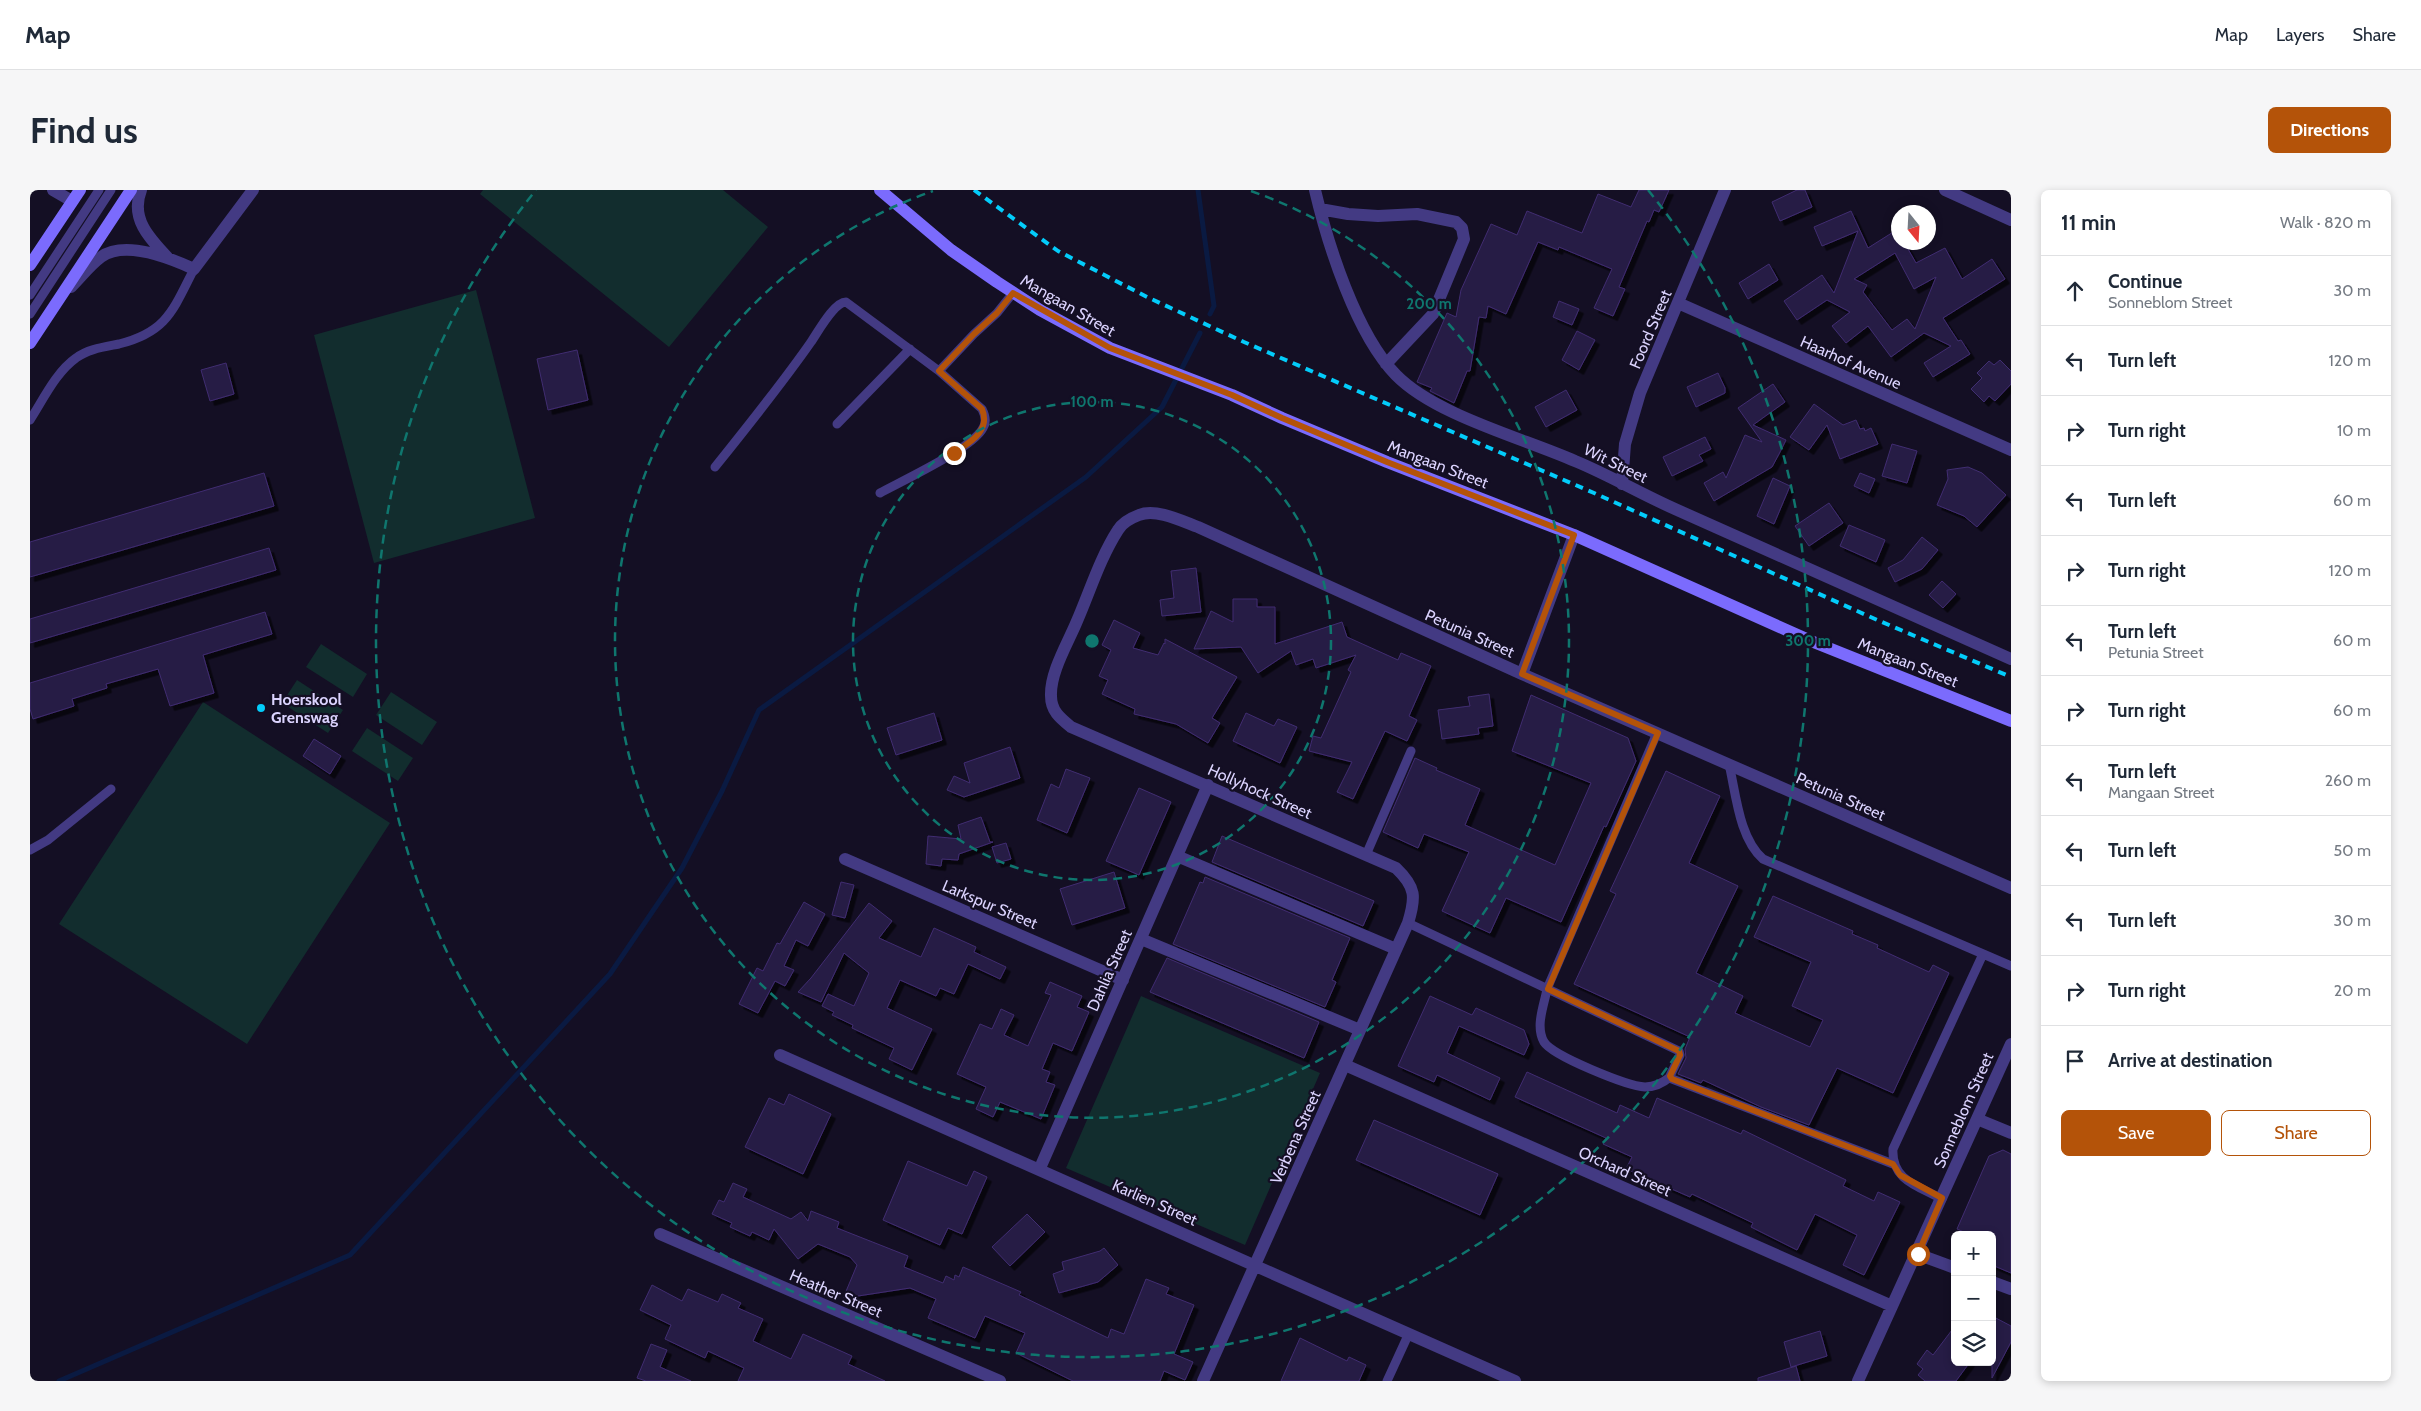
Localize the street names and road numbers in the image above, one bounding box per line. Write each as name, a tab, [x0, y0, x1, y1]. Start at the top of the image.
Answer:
street label: Mangaan Street	[1017, 271, 1119, 341]
street label: Foord Street	[1625, 286, 1676, 371]
street label: Haarhof Avenue	[1797, 332, 1904, 393]
street label: Mangaan Street	[1385, 437, 1492, 493]
street label: Wit Street	[1581, 440, 1651, 487]
street label: Petunia Street	[1422, 605, 1518, 662]
street label: Mangaan Street	[1855, 634, 1961, 691]
street label: Hollyhock Street	[1205, 760, 1315, 823]
street label: Petunia Street	[1793, 768, 1889, 825]
street label: Larkspur Street	[939, 876, 1041, 933]
street label: Dahlia Street	[1083, 926, 1136, 1014]
street label: Sonneblom Street	[1929, 1049, 1998, 1171]
street label: Verbena Street	[1266, 1087, 1325, 1187]
street label: Orchard Street	[1576, 1143, 1674, 1201]
street label: Karlien Street	[1109, 1175, 1201, 1230]
street label: Heather Street	[787, 1265, 886, 1322]

